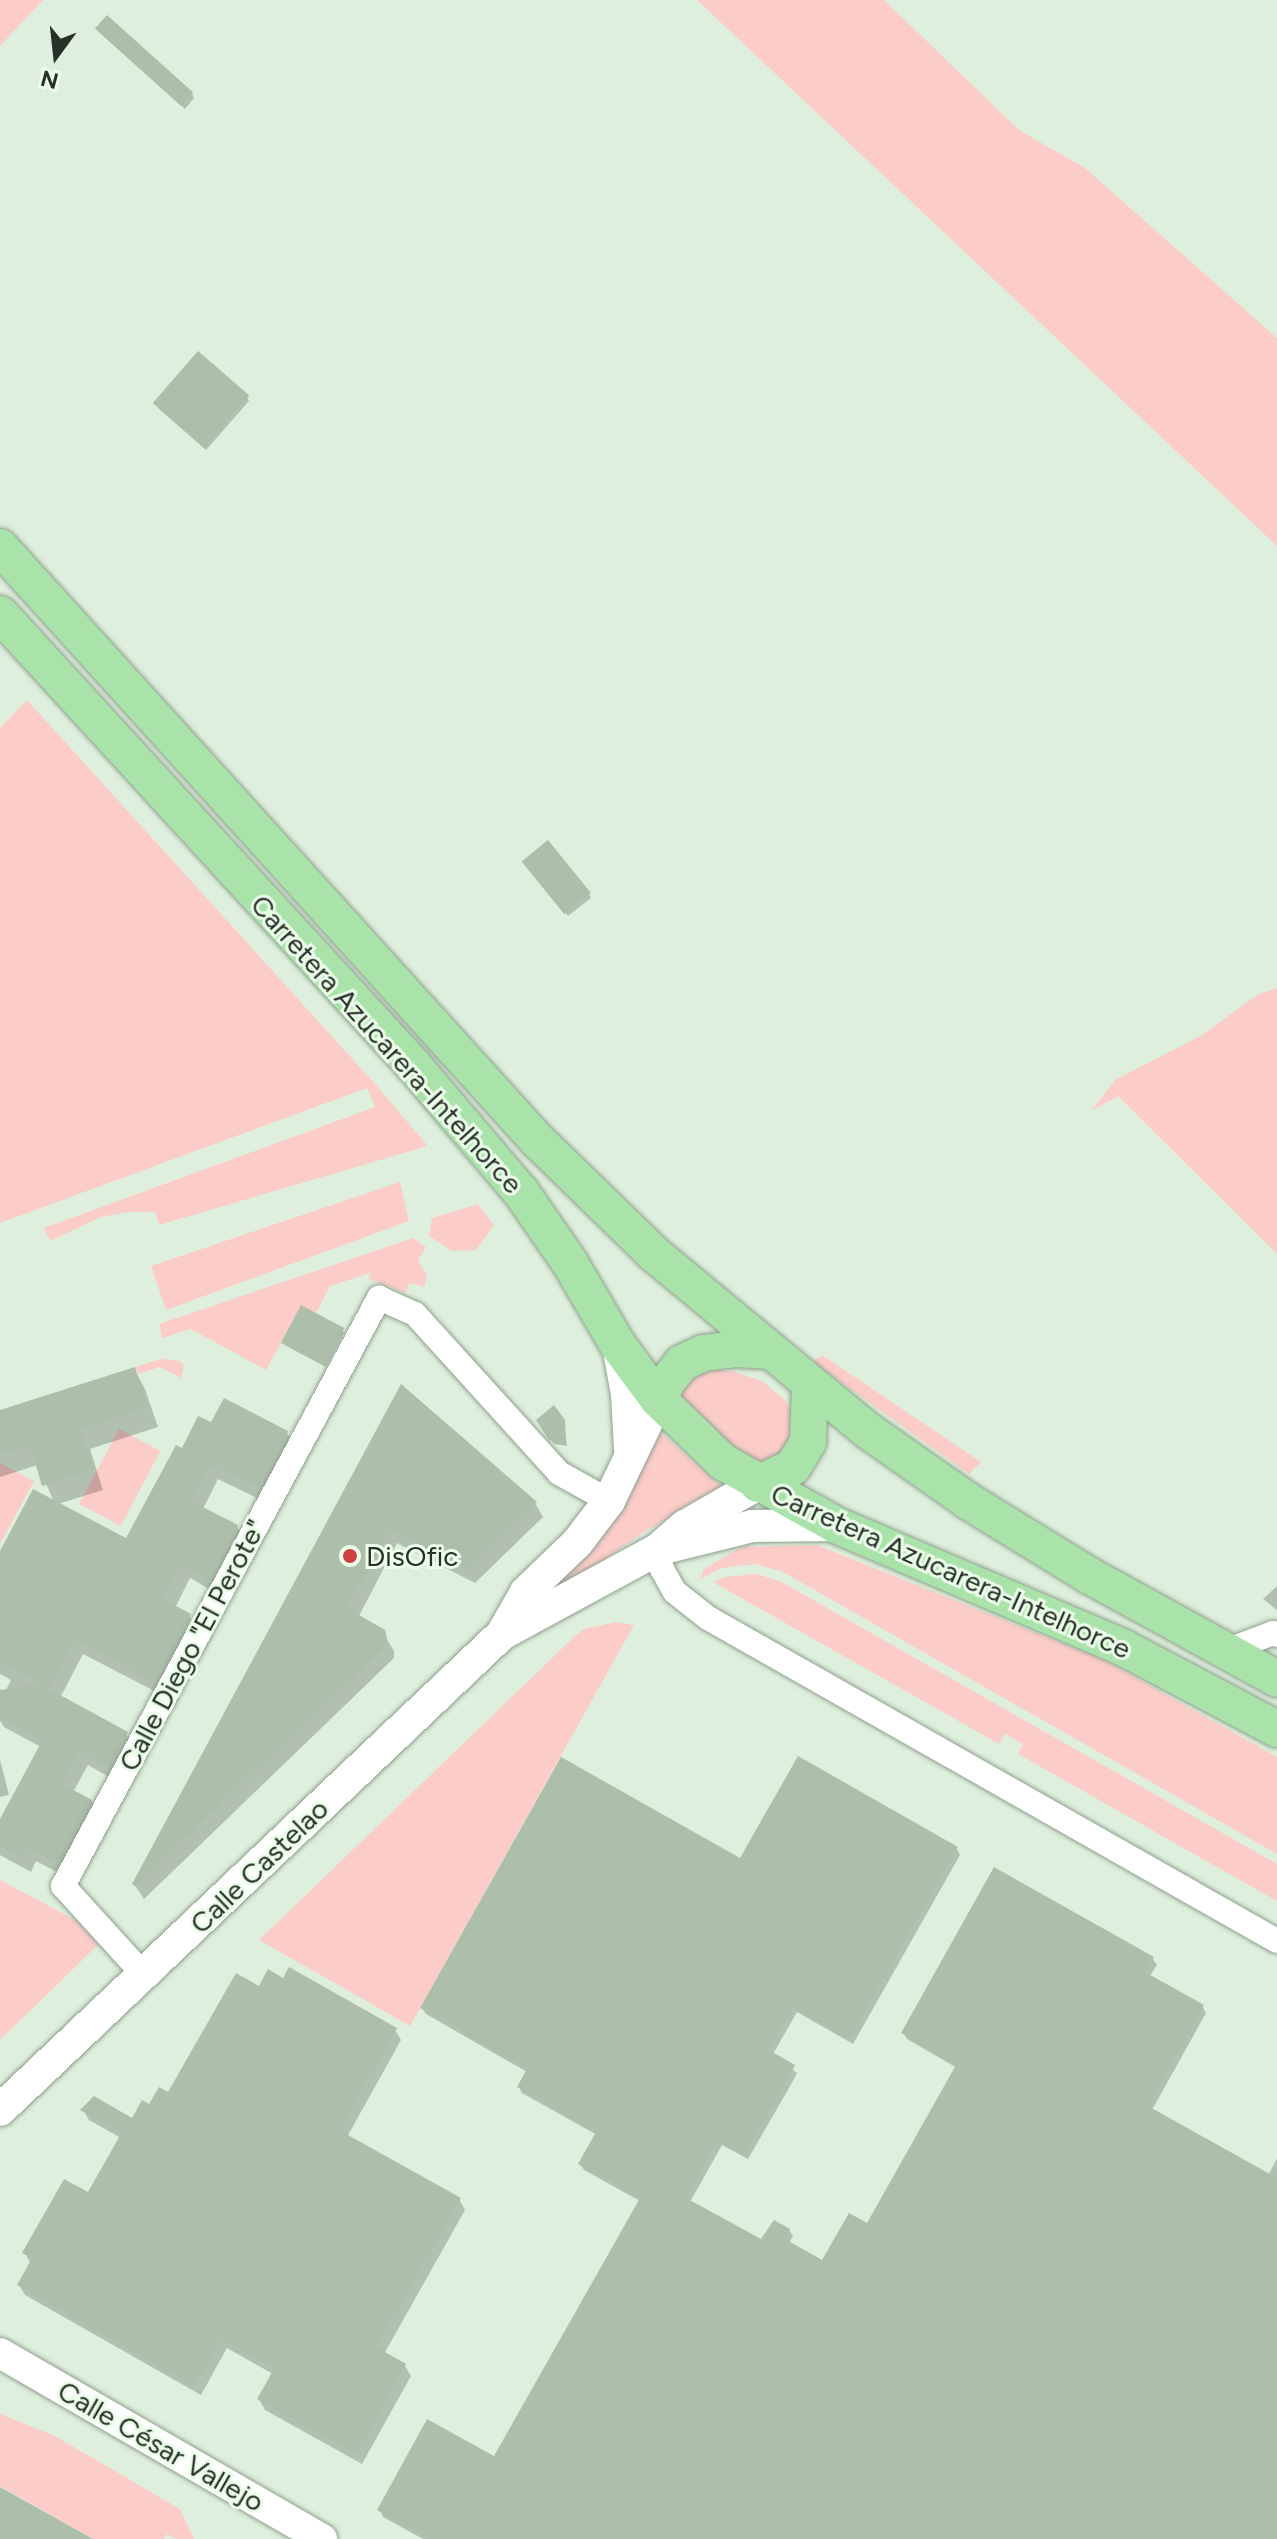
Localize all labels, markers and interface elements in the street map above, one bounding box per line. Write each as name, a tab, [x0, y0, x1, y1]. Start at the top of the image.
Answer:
north arrow	[16, 16, 96, 96]
text: N	[38, 64, 61, 95]
street label: Carretera Azucarera-Intelhorce	[244, 888, 530, 1200]
street label: Carretera Azucarera-Intelhorce	[766, 1476, 1136, 1666]
street label: Calle Diego "El Perote"	[111, 1514, 273, 1776]
place label: DisOfic	[366, 1539, 459, 1573]
marker: DisOfic	[341, 1547, 359, 1565]
street label: Calle Castelao	[183, 1792, 335, 1940]
street label: Calle César Vallejo	[52, 2373, 270, 2519]

